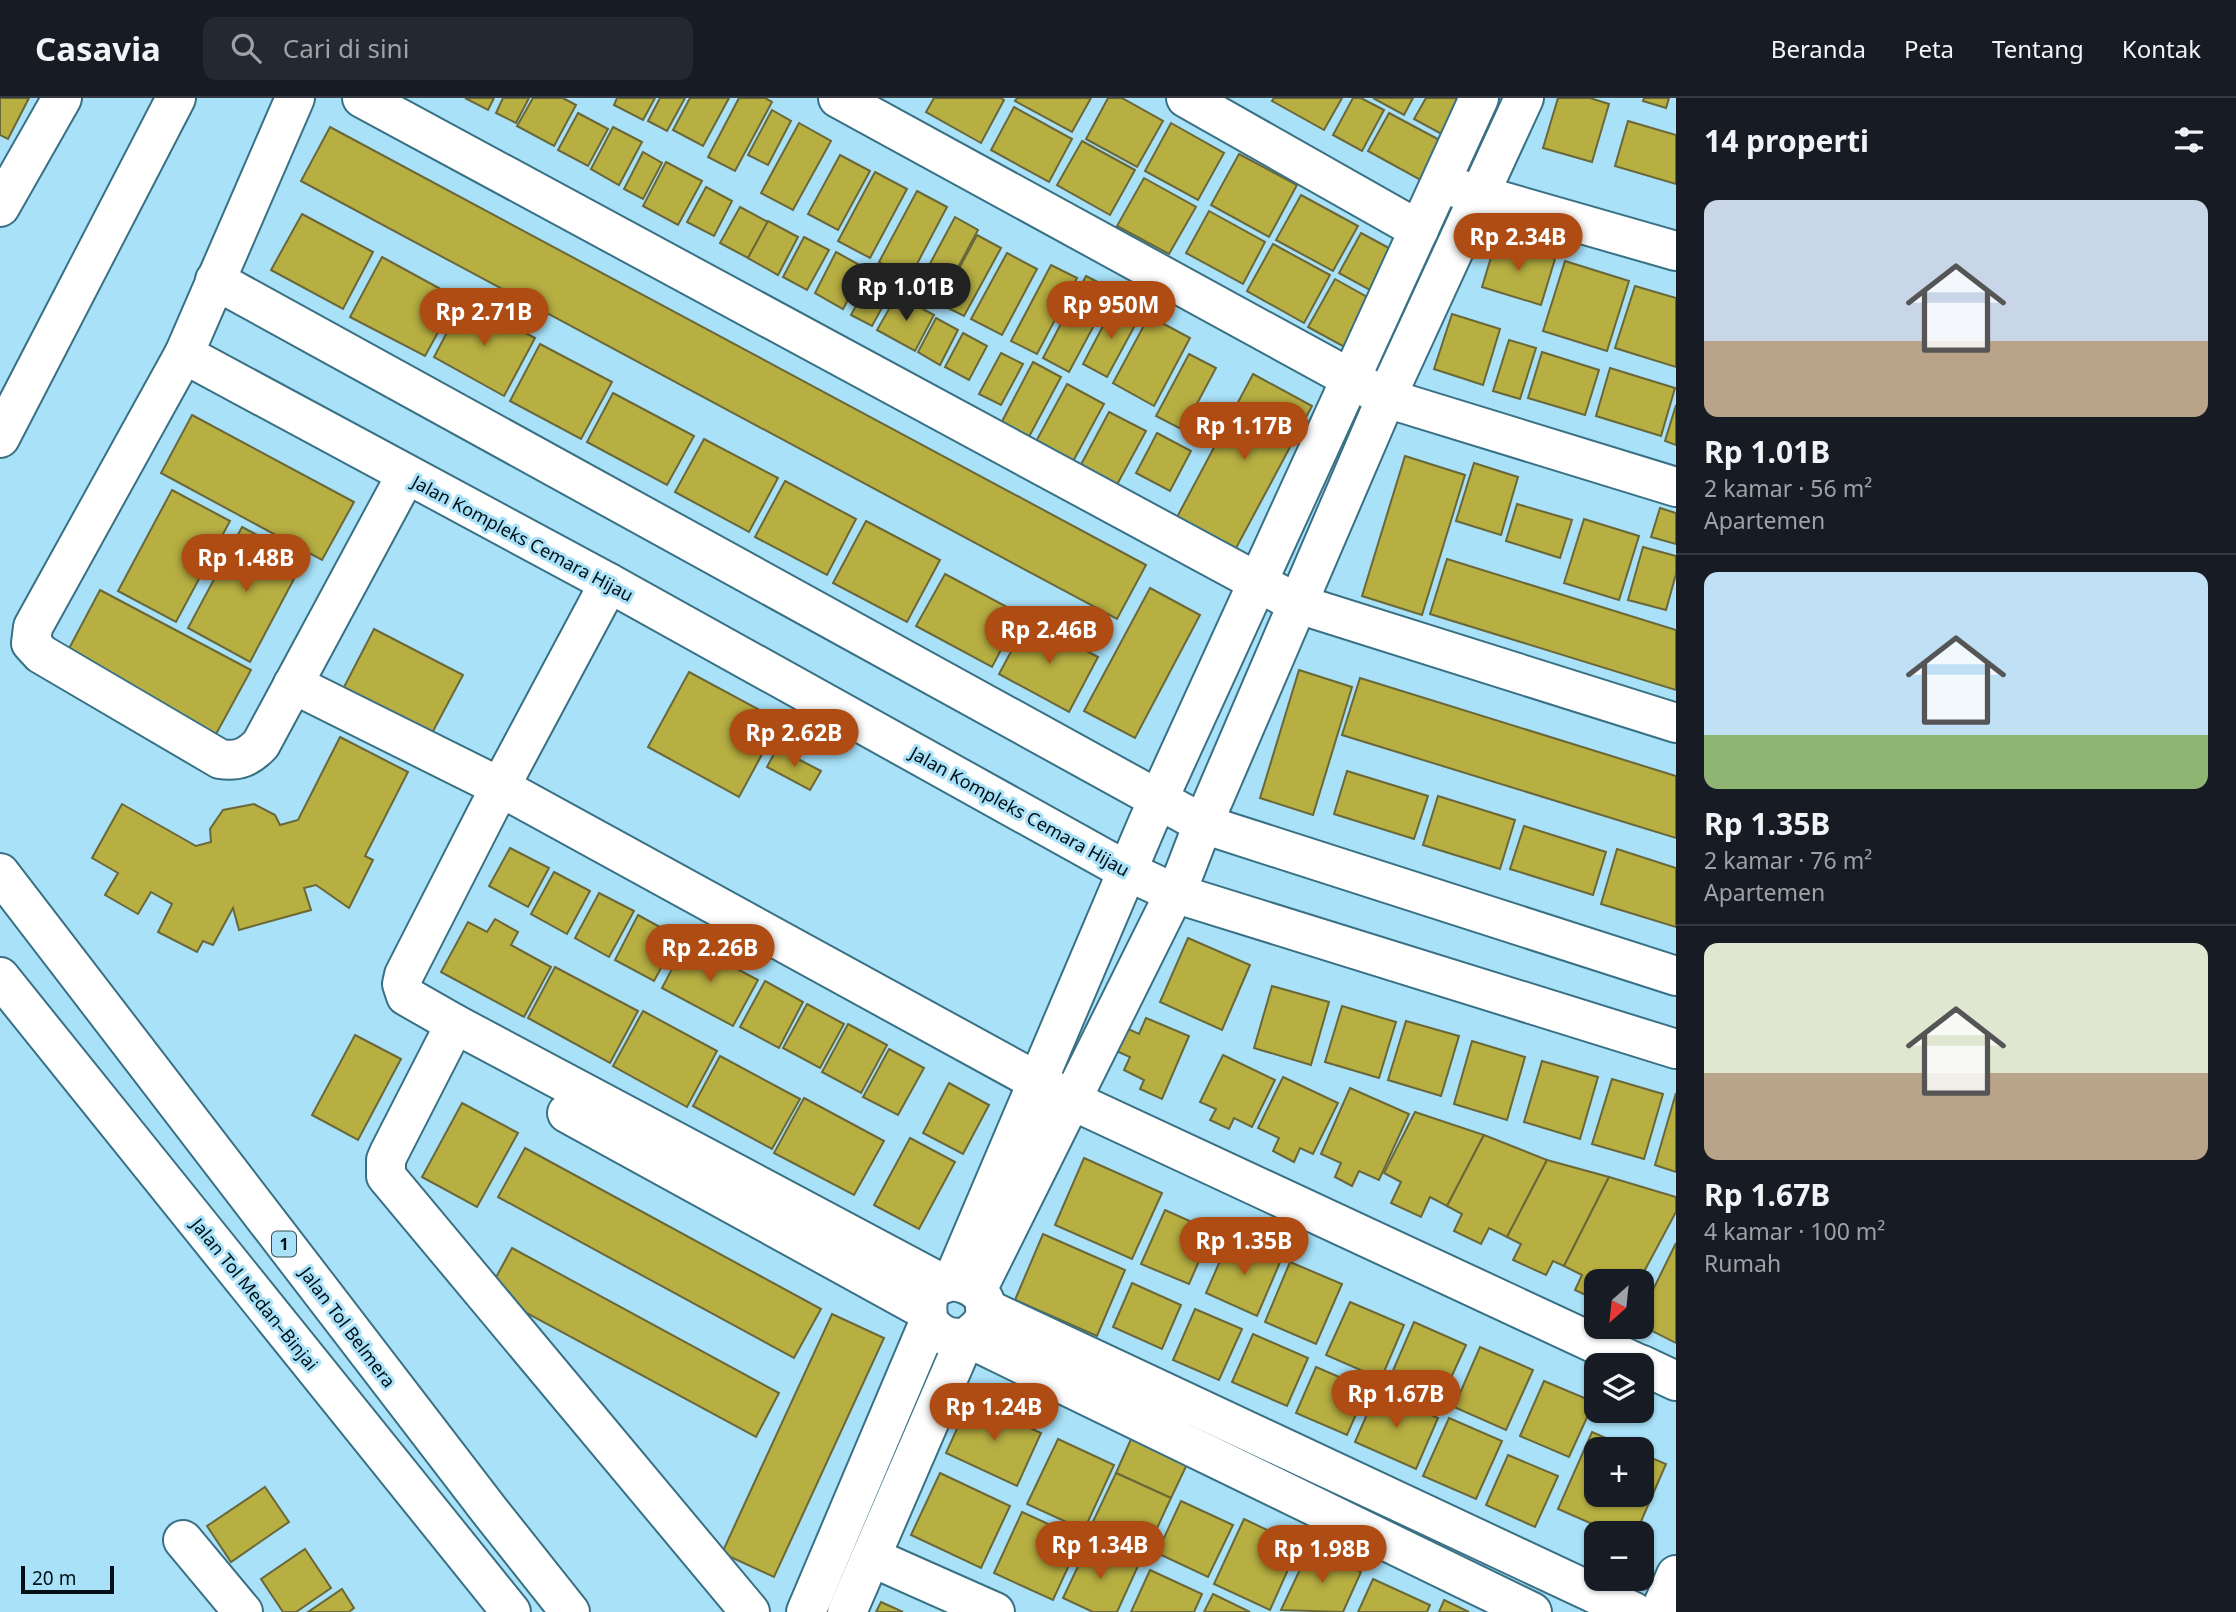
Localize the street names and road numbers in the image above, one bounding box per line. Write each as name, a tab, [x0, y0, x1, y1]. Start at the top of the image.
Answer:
street label: Jalan Kompleks Cemara Hijau	[406, 468, 638, 607]
street label: Jalan Kompleks Cemara Hijau	[904, 740, 1134, 881]
street label: Jalan Tol Medan–Binjai	[185, 1211, 324, 1375]
road number: 1	[272, 1232, 296, 1256]
street label: Jalan Tol Belmera	[294, 1260, 401, 1392]

